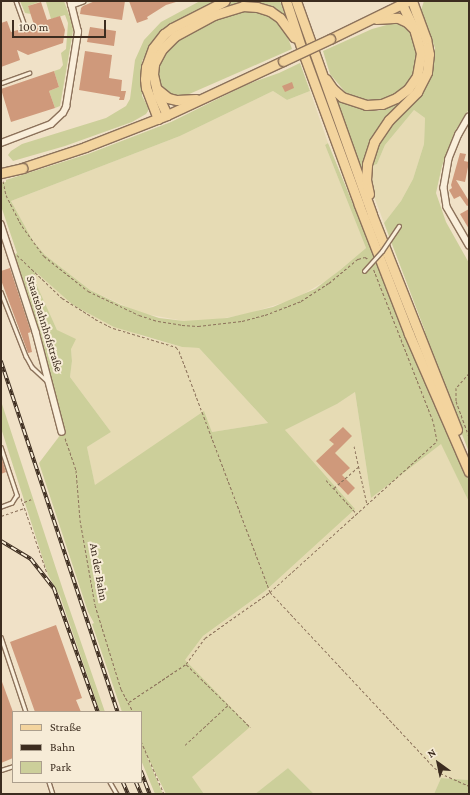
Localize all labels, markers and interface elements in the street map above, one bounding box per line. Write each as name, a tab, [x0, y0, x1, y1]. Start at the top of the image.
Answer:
scale bar	[14, 12, 108, 38]
text: 100 m	[19, 20, 48, 34]
street label: Staatsbahnhofstraße	[23, 274, 65, 374]
street label: An der Bahn	[86, 542, 110, 602]
legend	[12, 711, 142, 783]
text: Straße	[50, 720, 81, 734]
text: Bahn	[50, 740, 75, 754]
north arrow	[418, 743, 458, 783]
text: N	[425, 746, 438, 760]
text: Park	[50, 760, 71, 774]

